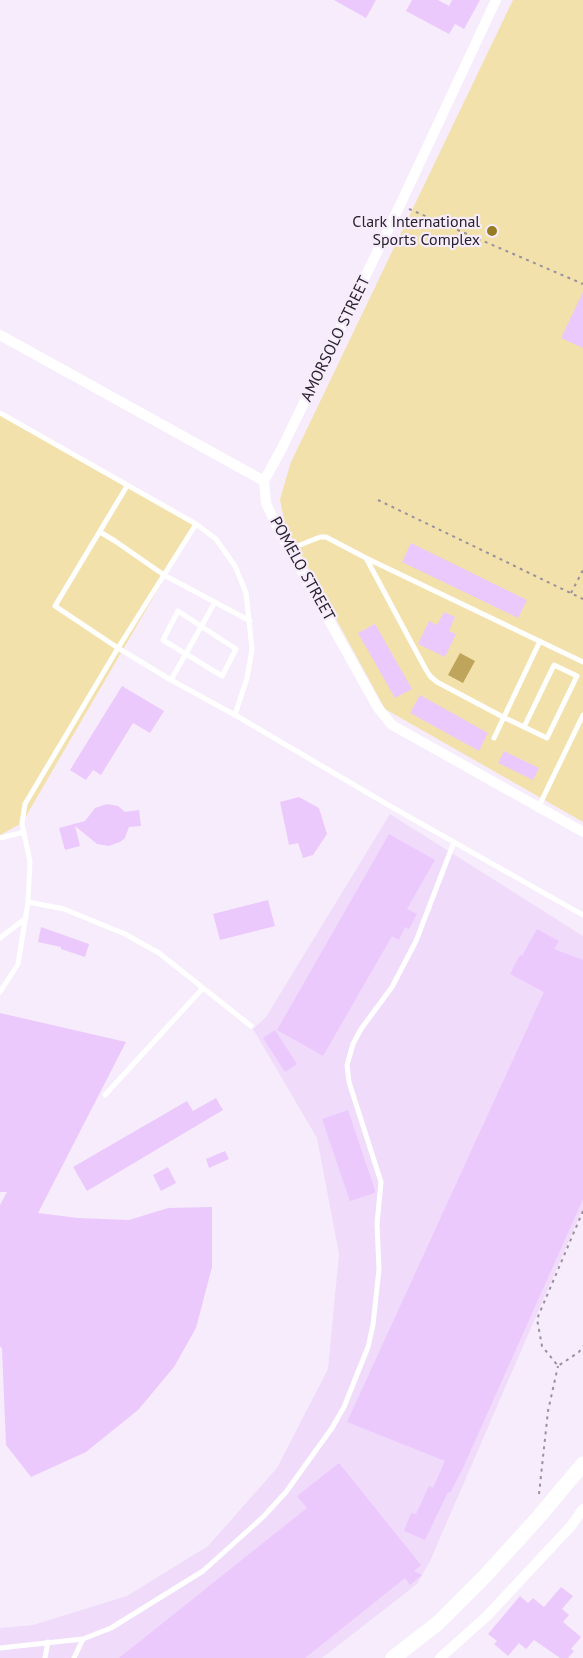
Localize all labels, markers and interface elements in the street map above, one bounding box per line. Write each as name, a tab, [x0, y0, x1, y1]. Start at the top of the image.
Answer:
place label: Clark International Sports Complex	[352, 212, 480, 250]
marker: Clark International Sports Complex	[485, 224, 499, 238]
street label: AMORSOLO STREET	[297, 273, 375, 405]
street label: POMELO STREET	[265, 514, 339, 624]

